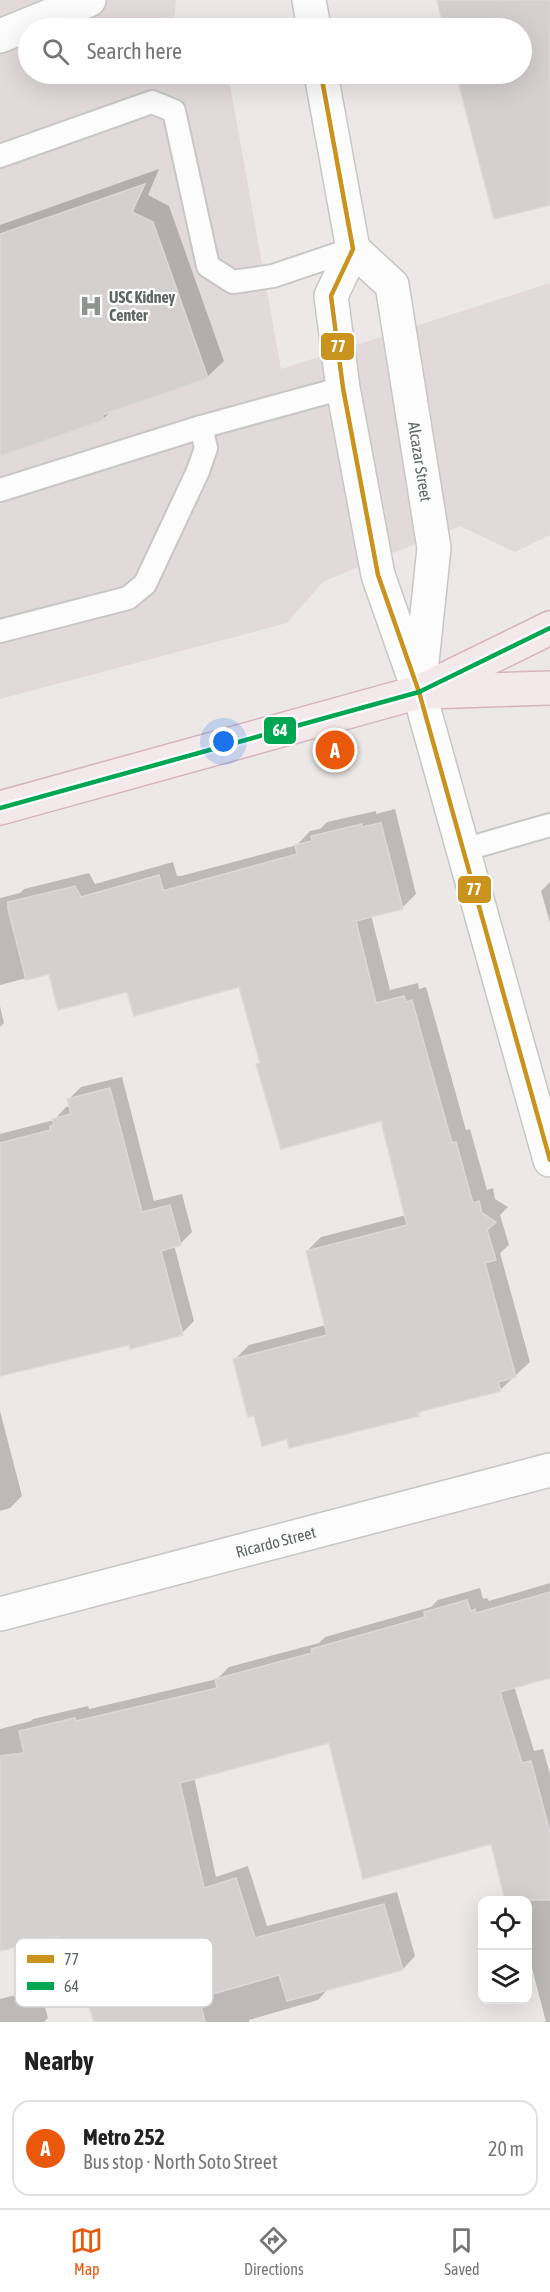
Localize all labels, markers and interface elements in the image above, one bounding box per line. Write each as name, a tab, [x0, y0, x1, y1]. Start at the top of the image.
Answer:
search box	[18, 18, 532, 84]
icon: search	[39, 35, 72, 68]
text: Search here	[87, 38, 182, 64]
place label: USC Kidney Center	[109, 288, 176, 324]
hospital icon: USC Kidney Center	[78, 293, 104, 319]
line badge: 77	[320, 332, 355, 361]
text: 77	[330, 337, 346, 355]
street label: Alcazar Street	[405, 420, 436, 503]
line badge: 64	[263, 716, 297, 745]
text: 64	[272, 721, 288, 739]
your location	[209, 727, 238, 756]
pin: A	[316, 728, 354, 772]
line badge: 77	[457, 875, 492, 904]
text: 77	[466, 880, 482, 898]
street label: Ricardo Street	[234, 1523, 318, 1561]
map controls	[478, 1896, 532, 2004]
button: locate	[478, 1896, 532, 1950]
legend	[15, 1938, 213, 2007]
text: 77	[64, 1950, 79, 1968]
button: layers	[478, 1950, 532, 2004]
text: 64	[64, 1977, 79, 1995]
text: Nearby	[24, 2046, 94, 2076]
text: Metro 252	[83, 2124, 165, 2150]
text: A	[41, 2137, 50, 2160]
text: 20 m	[488, 2137, 524, 2160]
text: Bus stop · North Soto Street	[83, 2150, 278, 2173]
tab: Map	[70, 2224, 103, 2278]
tab: Directions	[244, 2224, 304, 2278]
tab: Saved	[444, 2224, 480, 2278]

